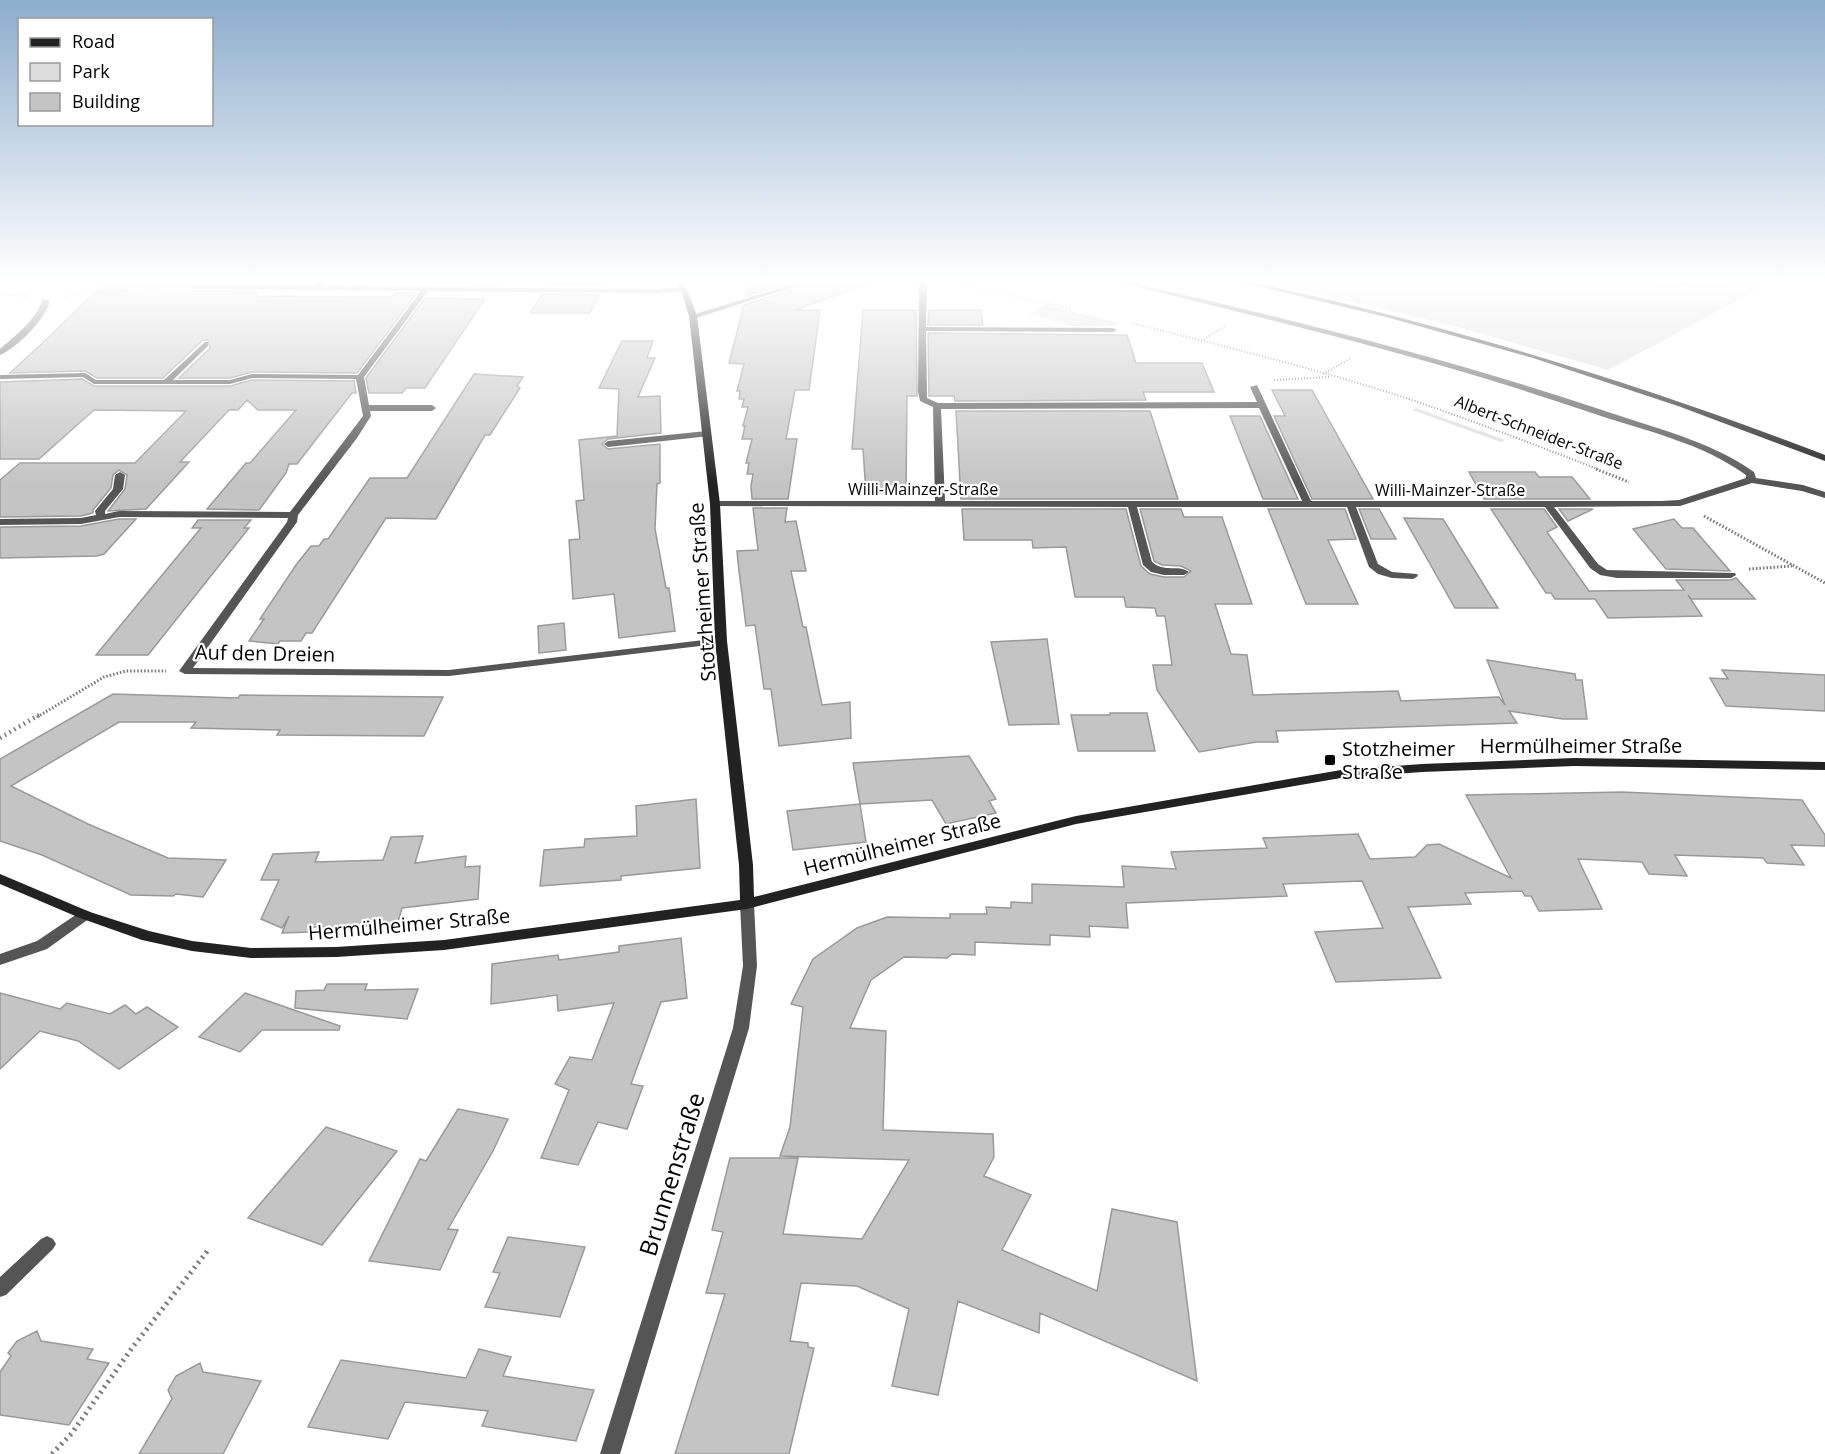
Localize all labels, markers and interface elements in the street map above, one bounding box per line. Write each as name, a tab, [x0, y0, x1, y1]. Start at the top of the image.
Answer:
legend	[18, 18, 213, 126]
text: Road	[72, 29, 115, 53]
text: Park	[72, 59, 110, 83]
text: Building	[72, 89, 140, 113]
street label: Albert-Schneider-Straße	[1452, 390, 1626, 474]
street label: Willi-Mainzer-Straße	[848, 478, 998, 500]
street label: Willi-Mainzer-Straße	[1375, 479, 1525, 501]
street label: Stotzheimer Straße	[682, 502, 722, 682]
street label: Auf den Dreien	[195, 638, 335, 668]
street label: Hermülheimer Straße	[1480, 732, 1682, 759]
place label: Stotzheimer Straße	[1342, 735, 1455, 785]
marker: Stotzheimer Straße	[1323, 753, 1337, 767]
street label: Hermülheimer Straße	[800, 806, 1004, 882]
street label: Hermülheimer Straße	[307, 902, 511, 946]
street label: Brunnenstraße	[630, 1088, 712, 1260]

